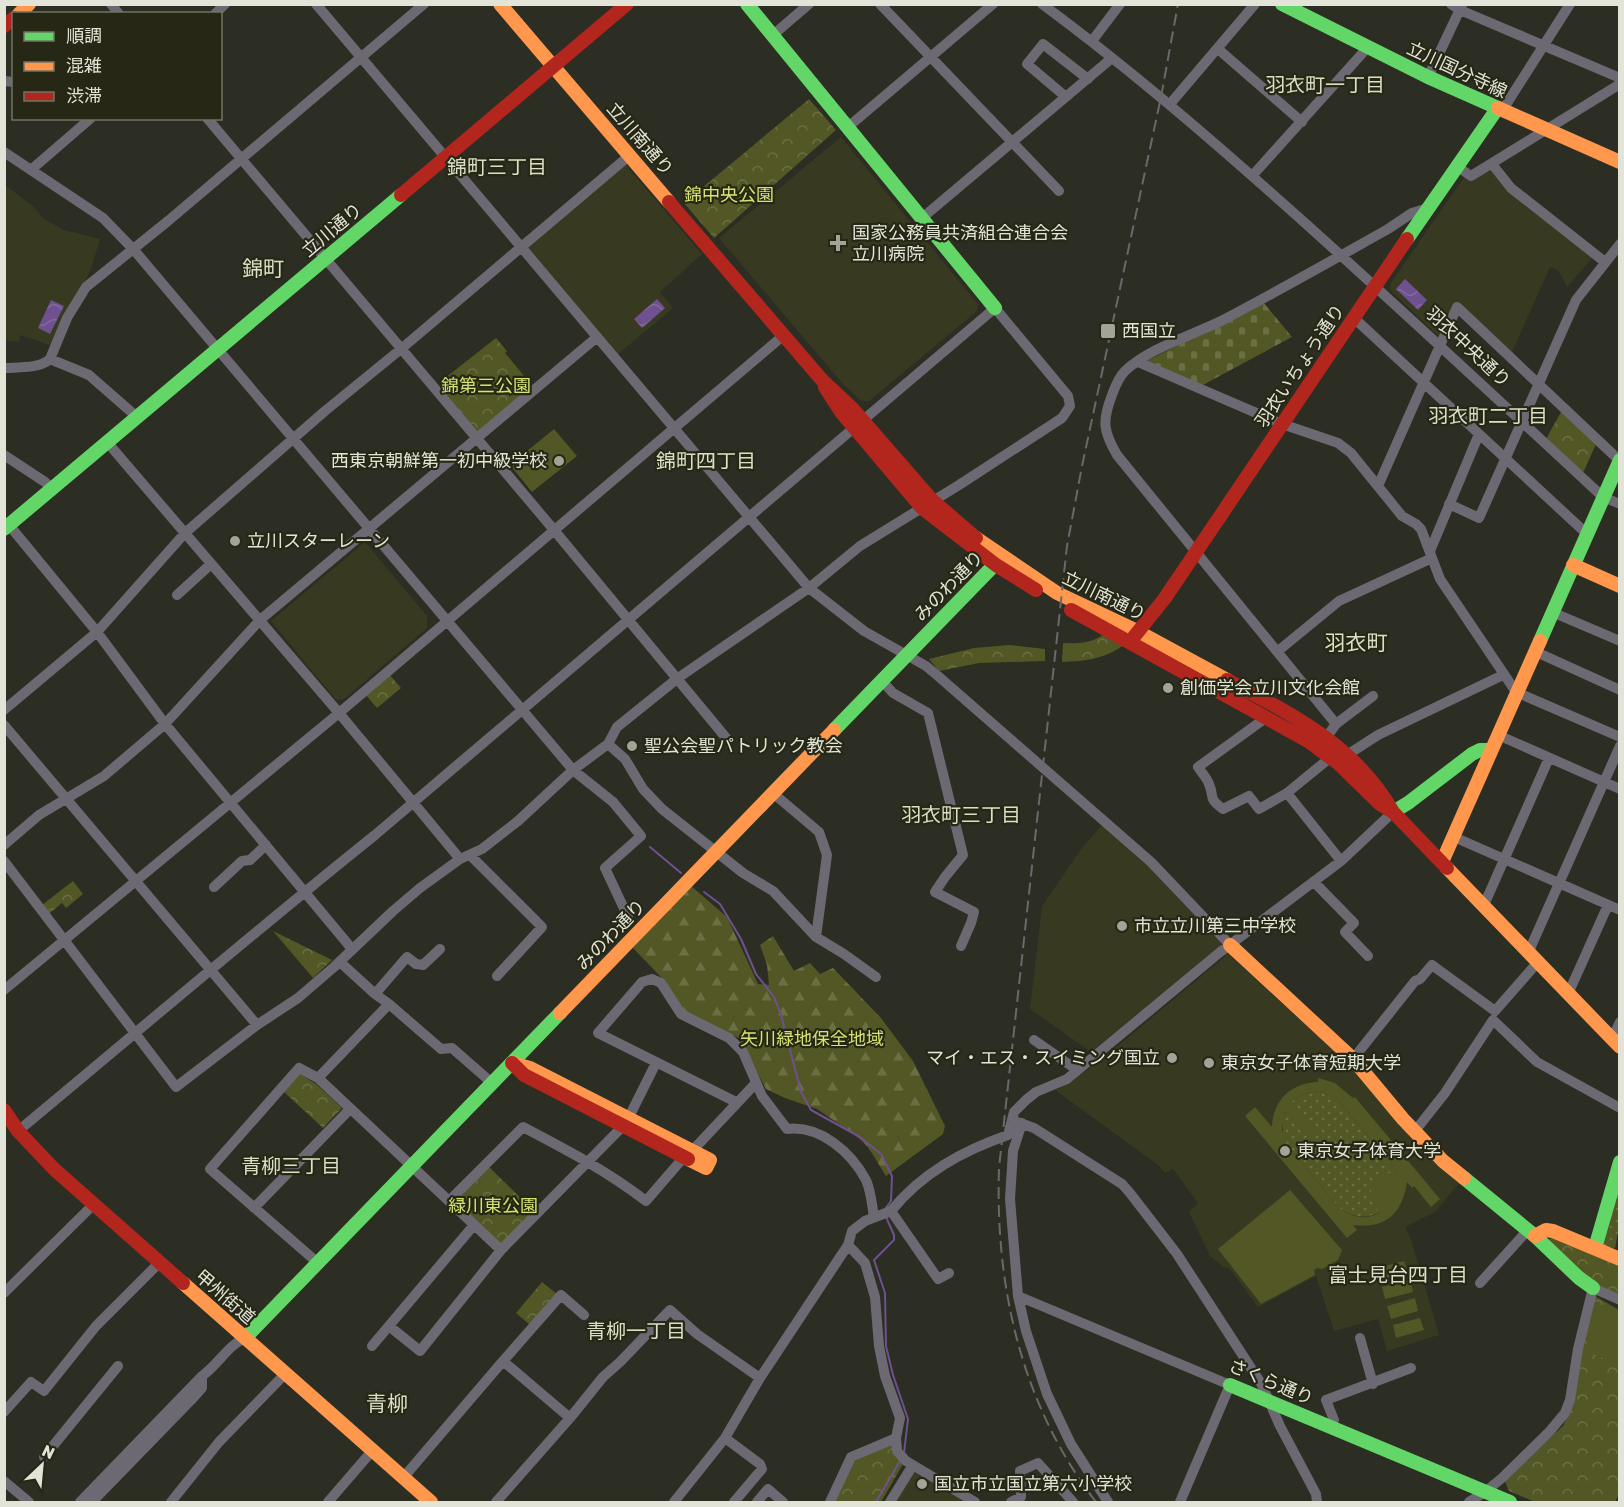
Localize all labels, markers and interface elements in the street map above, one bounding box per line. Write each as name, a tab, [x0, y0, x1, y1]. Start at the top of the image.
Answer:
legend	[12, 12, 222, 120]
text: 順調	[66, 25, 102, 47]
street label: 立川国分寺線	[1403, 37, 1511, 103]
text: 混雑	[66, 55, 102, 77]
district label: 羽衣町一丁目	[1265, 73, 1385, 97]
text: 渋滞	[66, 85, 102, 107]
street label: 立川南通り	[602, 98, 678, 180]
district label: 錦町三丁目	[447, 155, 547, 179]
park label: 錦中央公園	[684, 184, 774, 206]
street label: 立川通り	[297, 198, 367, 262]
place label: 国家公務員共済組合連合会 立川病院	[852, 222, 1068, 265]
marker: 国家公務員共済組合連合会 立川病院	[829, 234, 847, 252]
district label: 錦町	[242, 256, 284, 281]
street label: 羽衣いちょう通り	[1251, 300, 1349, 432]
street label: 羽衣中央通り	[1421, 302, 1515, 392]
place label: 西国立	[1122, 320, 1176, 342]
marker: 西国立	[1099, 322, 1117, 340]
park label: 錦第三公園	[441, 375, 531, 397]
district label: 羽衣町二丁目	[1428, 404, 1548, 428]
district label: 錦町四丁目	[656, 449, 756, 473]
place label: 西東京朝鮮第一初中級学校	[331, 450, 547, 472]
marker: 西東京朝鮮第一初中級学校	[552, 454, 566, 468]
place label: 立川スターレーン	[247, 530, 390, 552]
marker: 立川スターレーン	[228, 534, 242, 548]
street label: みのわ通り	[910, 546, 988, 626]
street label: 立川南通り	[1059, 566, 1149, 626]
district label: 羽衣町	[1325, 630, 1388, 655]
place label: 創価学会立川文化会館	[1180, 677, 1360, 699]
marker: 創価学会立川文化会館	[1161, 681, 1175, 695]
place label: 聖公会聖パトリック教会	[644, 735, 843, 757]
marker: 聖公会聖パトリック教会	[625, 739, 639, 753]
district label: 羽衣町三丁目	[901, 803, 1021, 827]
street label: みのわ通り	[572, 895, 650, 975]
place label: 市立立川第三中学校	[1134, 915, 1296, 937]
marker: 市立立川第三中学校	[1115, 919, 1129, 933]
park label: 矢川緑地保全地域	[740, 1028, 884, 1050]
place label: マイ・エス・スイミング国立	[926, 1047, 1160, 1069]
marker: マイ・エス・スイミング国立	[1165, 1051, 1179, 1065]
place label: 東京女子体育短期大学	[1221, 1052, 1401, 1074]
marker: 東京女子体育短期大学	[1202, 1056, 1216, 1070]
place label: 東京女子体育大学	[1297, 1140, 1441, 1162]
marker: 東京女子体育大学	[1278, 1144, 1292, 1158]
district label: 青柳三丁目	[241, 1154, 341, 1178]
park label: 緑川東公園	[448, 1195, 538, 1217]
district label: 富士見台四丁目	[1328, 1263, 1468, 1287]
street label: 甲州街道	[191, 1265, 259, 1329]
district label: 青柳一丁目	[586, 1319, 686, 1343]
street label: さくら通り	[1225, 1354, 1317, 1410]
district label: 青柳	[366, 1391, 408, 1416]
north arrow	[12, 1435, 72, 1495]
text: N	[39, 1441, 58, 1463]
place label: 国立市立国立第六小学校	[934, 1473, 1132, 1495]
marker: 国立市立国立第六小学校	[915, 1477, 929, 1491]

